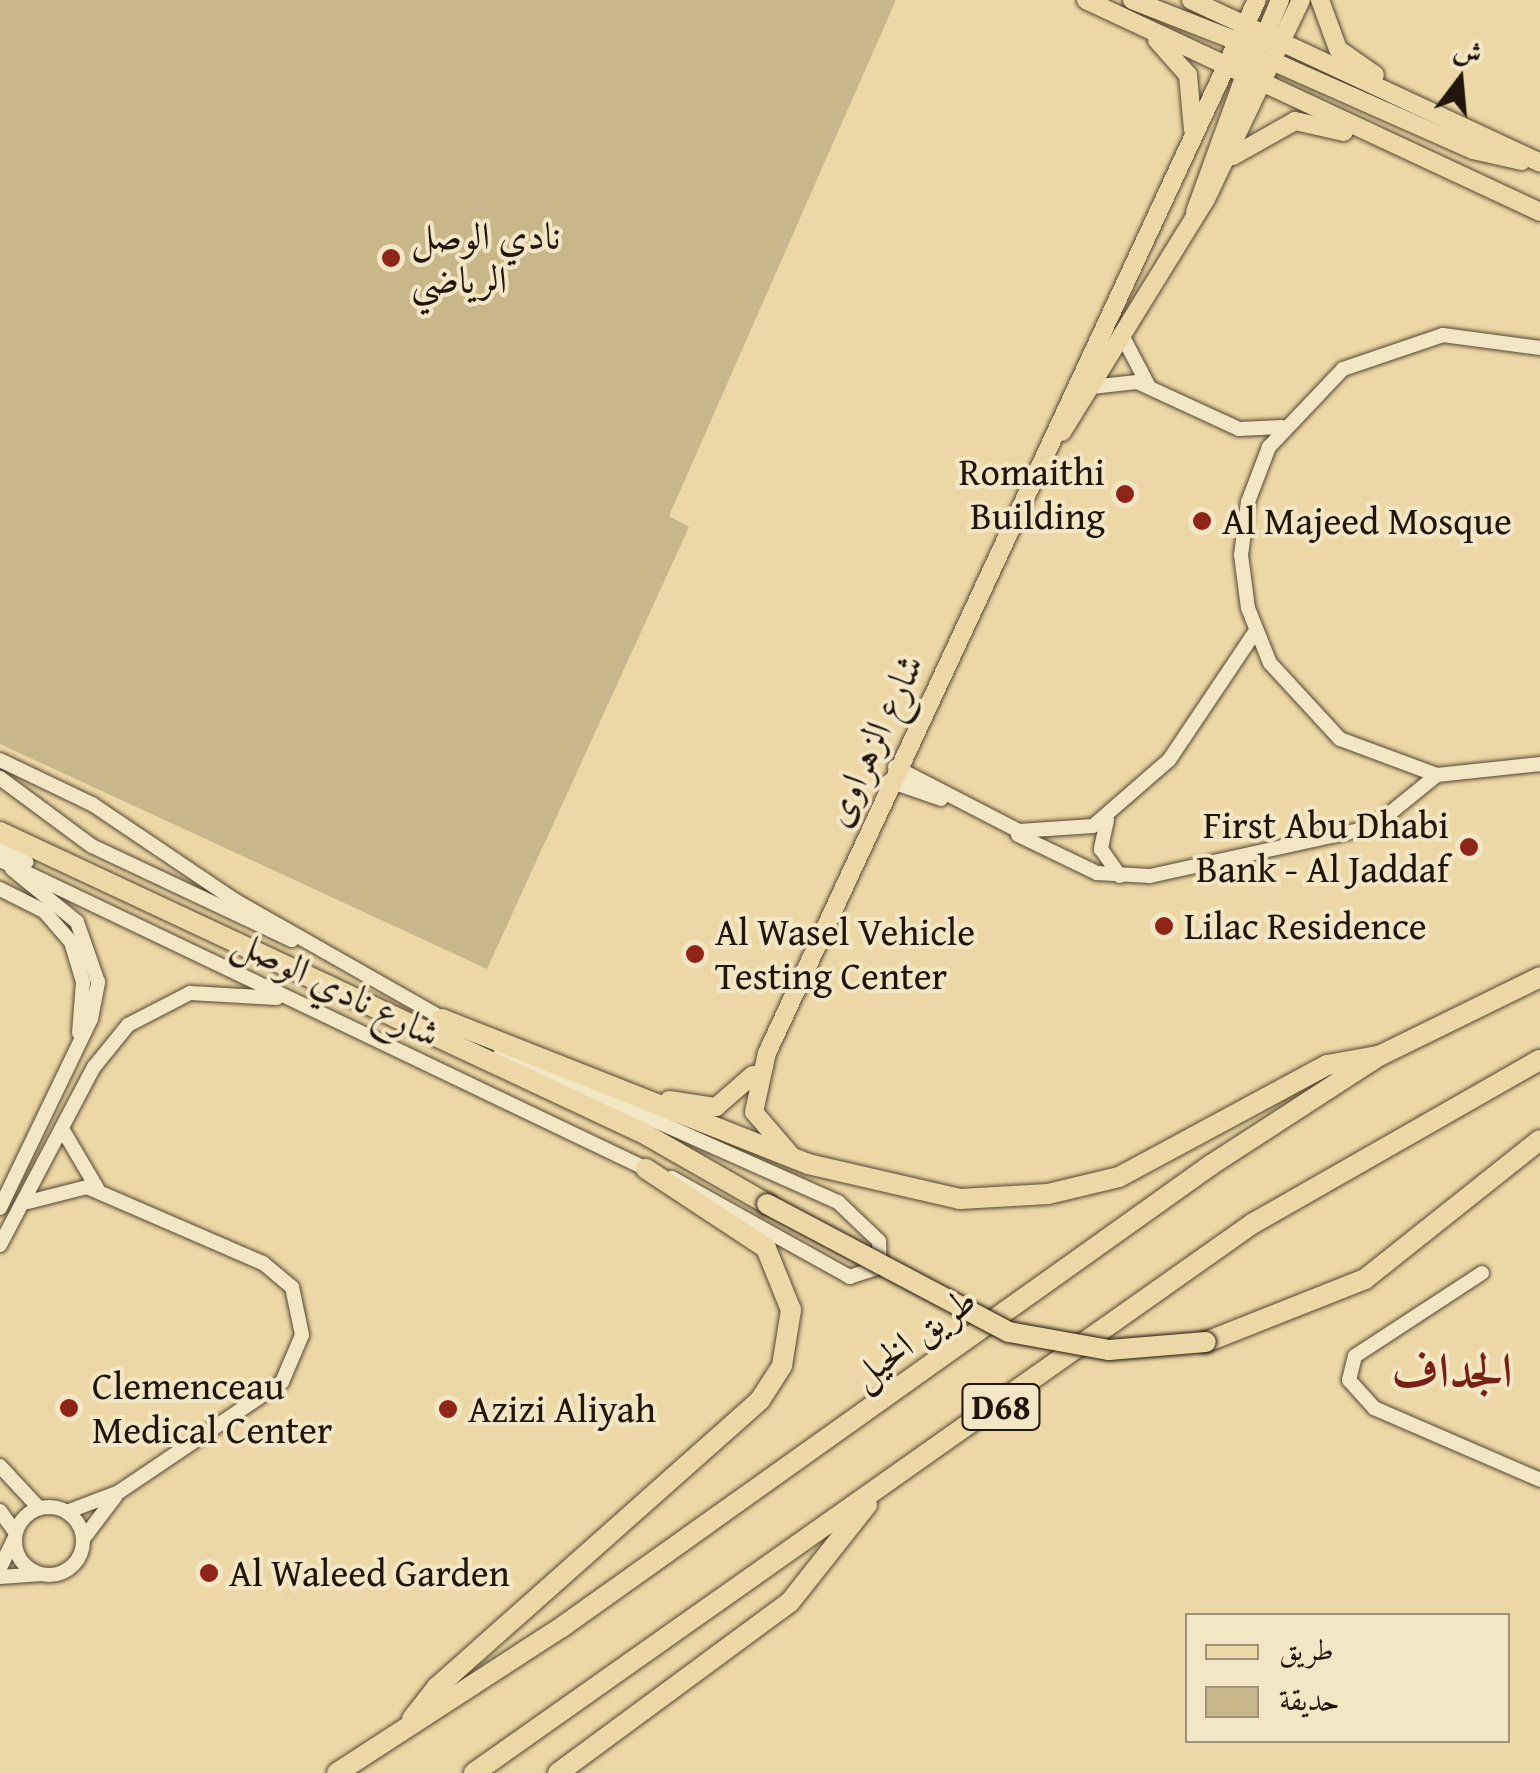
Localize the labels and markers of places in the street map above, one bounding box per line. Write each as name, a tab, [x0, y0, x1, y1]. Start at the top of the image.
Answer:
place label: نادي الوصل الرياضي	[411, 213, 560, 302]
marker: نادي الوصل الرياضي	[380, 247, 402, 269]
place label: Romaithi Building	[959, 449, 1105, 538]
marker: Romaithi Building	[1114, 483, 1136, 505]
place label: Al Majeed Mosque	[1222, 498, 1512, 544]
marker: Al Majeed Mosque	[1191, 510, 1213, 532]
place label: First Abu Dhabi Bank - Al Jaddaf	[1196, 802, 1449, 892]
marker: First Abu Dhabi Bank - Al Jaddaf	[1458, 836, 1480, 858]
place label: Lilac Residence	[1184, 903, 1427, 949]
place label: Al Wasel Vehicle Testing Center	[715, 909, 975, 998]
marker: Lilac Residence	[1153, 915, 1175, 937]
marker: Al Wasel Vehicle Testing Center	[684, 943, 706, 965]
place label: Clemenceau Medical Center	[92, 1363, 333, 1452]
place label: Azizi Aliyah	[468, 1386, 656, 1432]
marker: Clemenceau Medical Center	[56, 1395, 82, 1421]
marker: Azizi Aliyah	[437, 1398, 459, 1420]
place label: Al Waleed Garden	[229, 1550, 510, 1596]
marker: Al Waleed Garden	[198, 1562, 220, 1584]

